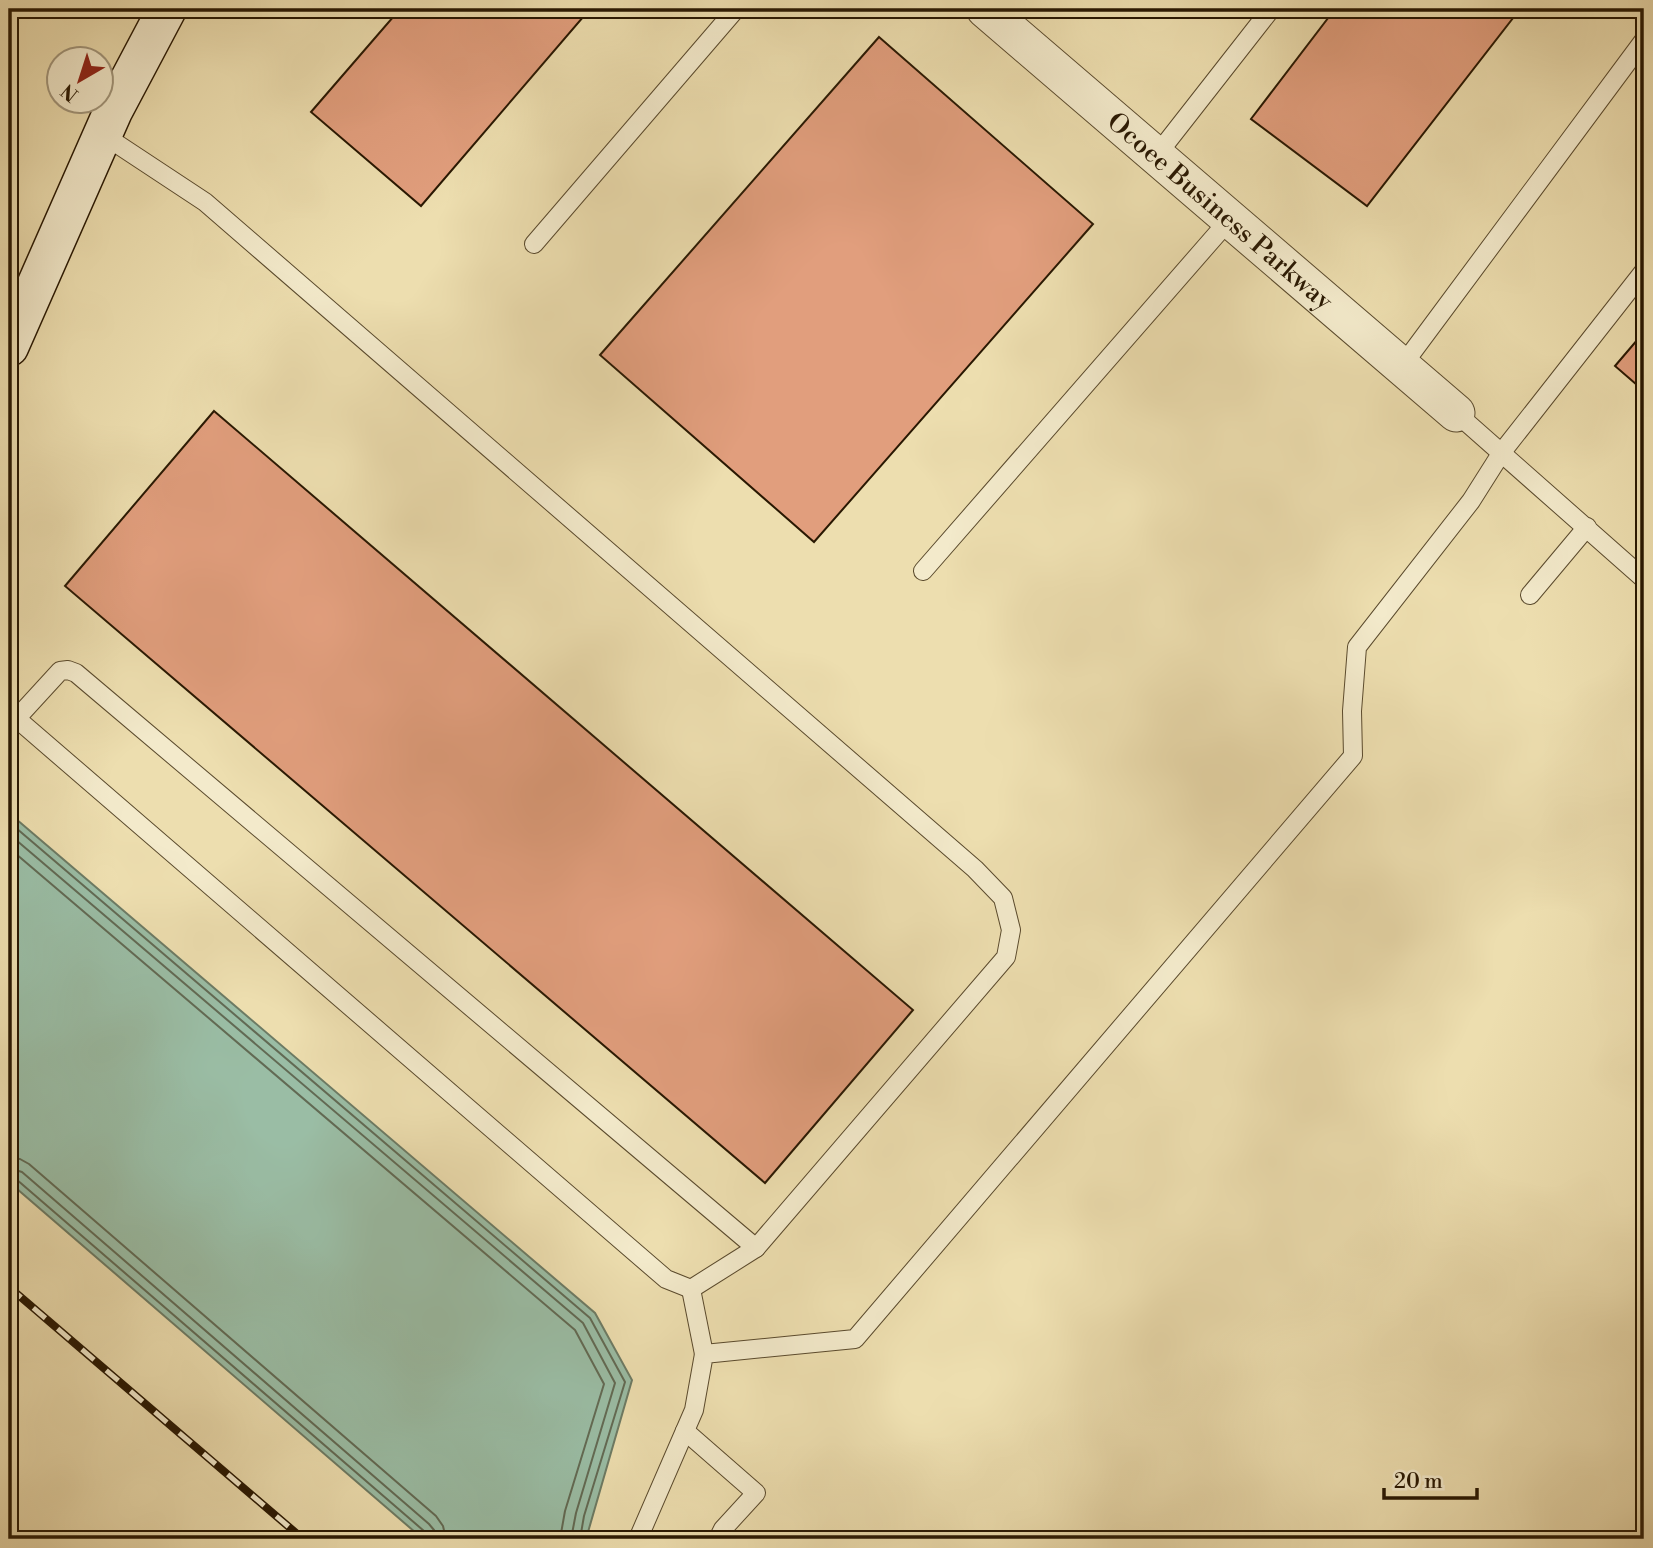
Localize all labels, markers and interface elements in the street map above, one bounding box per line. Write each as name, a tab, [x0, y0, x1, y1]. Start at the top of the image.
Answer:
north arrow	[46, 46, 116, 116]
text: N	[57, 78, 83, 106]
street label: Ocoee Business Parkway	[1100, 106, 1339, 318]
scale bar	[1384, 1457, 1476, 1501]
text: 20 m	[1394, 1469, 1443, 1495]

